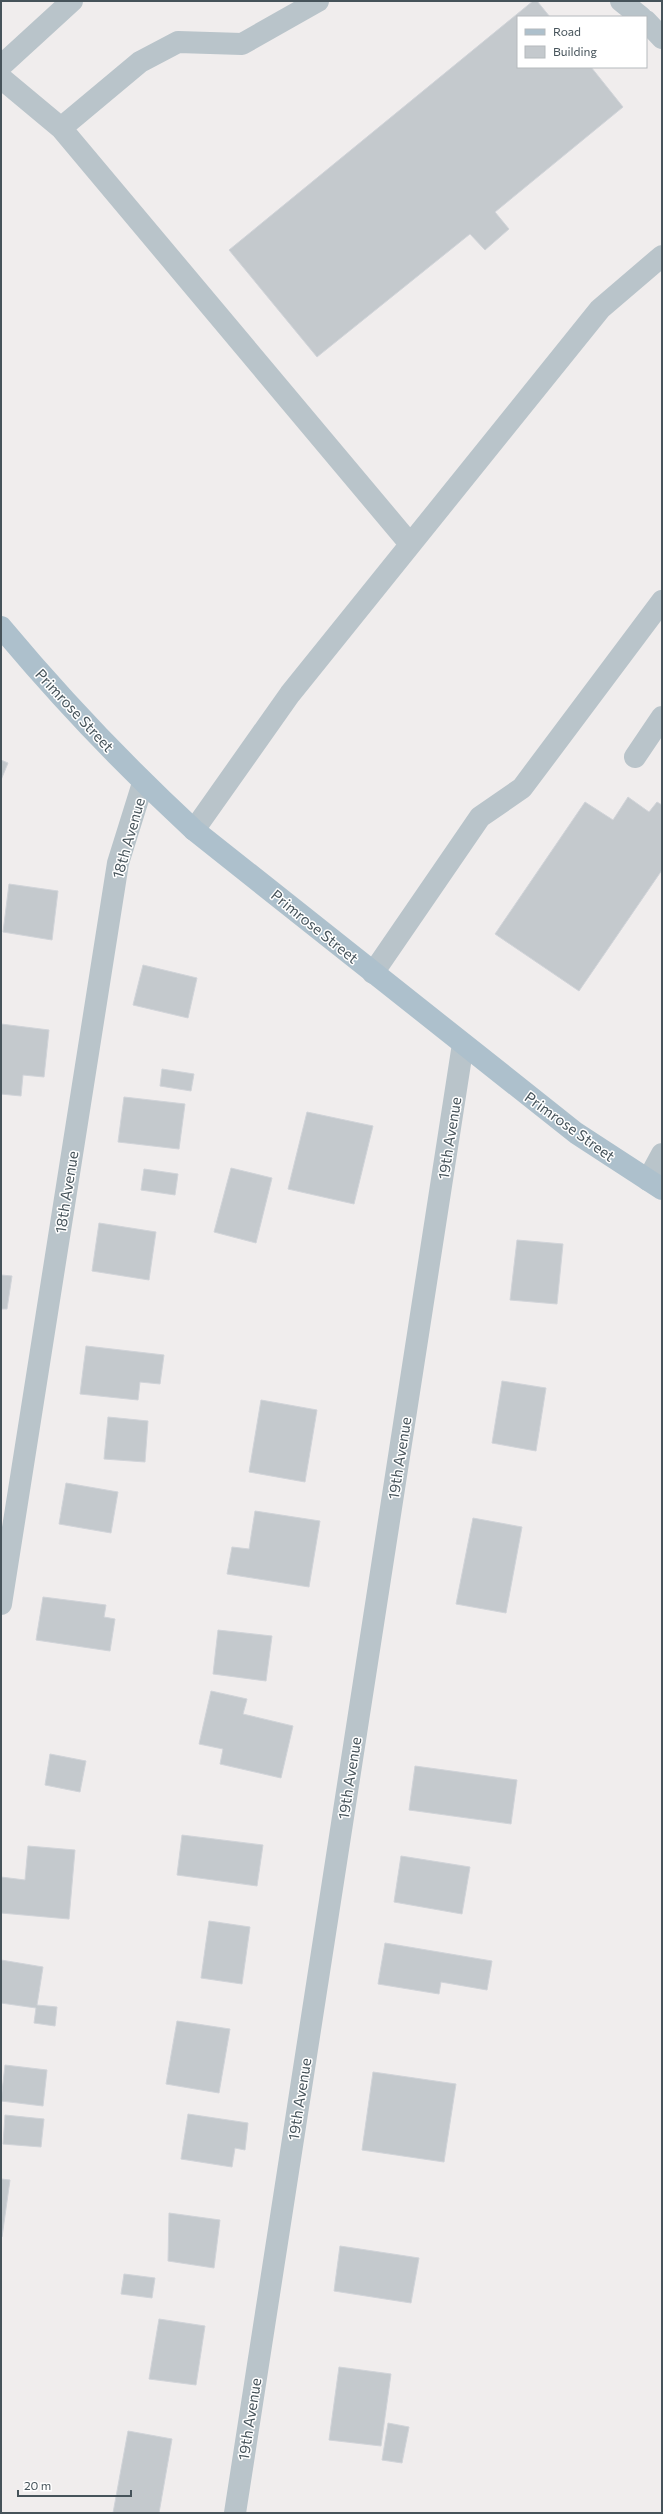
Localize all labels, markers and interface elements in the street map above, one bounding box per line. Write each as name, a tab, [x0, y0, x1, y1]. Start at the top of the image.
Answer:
legend	[517, 16, 647, 68]
text: Road	[553, 24, 581, 38]
text: Building	[553, 44, 597, 58]
street label: Primrose Street	[32, 665, 118, 755]
street label: 18th Avenue	[108, 795, 148, 880]
street label: Primrose Street	[268, 885, 362, 967]
street label: Primrose Street	[521, 1087, 619, 1165]
street label: 19th Avenue	[434, 1095, 464, 1180]
street label: 18th Avenue	[51, 1149, 81, 1234]
street label: 19th Avenue	[384, 1415, 414, 1500]
street label: 19th Avenue	[334, 1735, 364, 1820]
street label: 19th Avenue	[284, 2056, 314, 2141]
street label: 19th Avenue	[234, 2376, 264, 2461]
scale bar	[18, 2472, 131, 2498]
text: 20 m	[24, 2478, 51, 2492]

